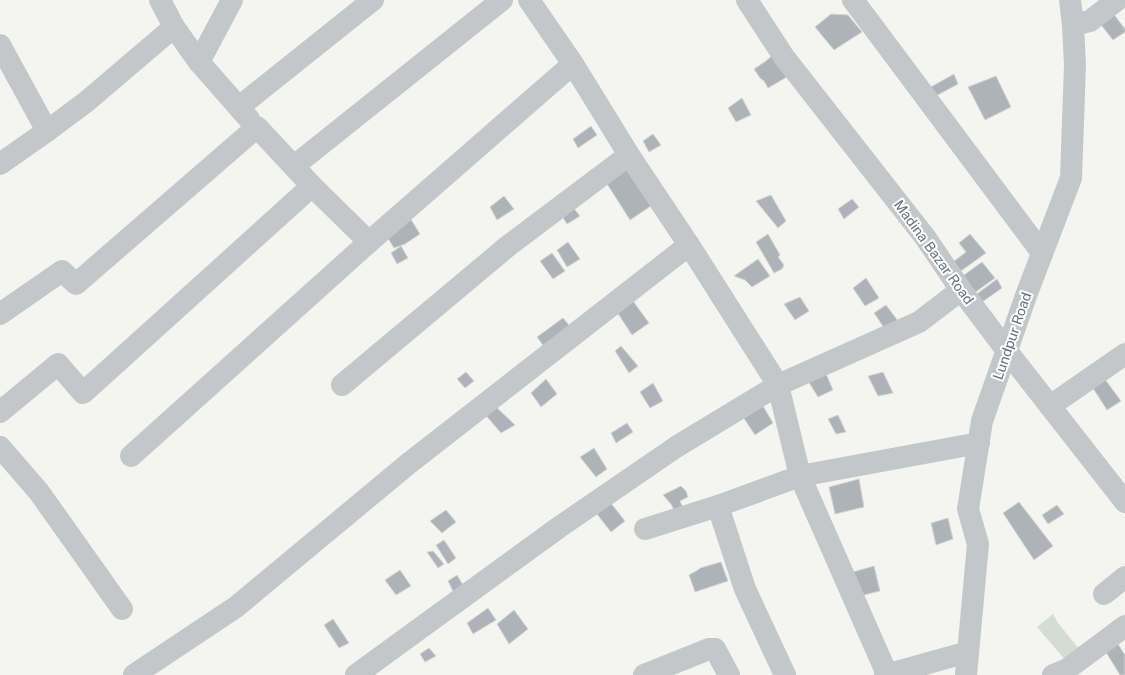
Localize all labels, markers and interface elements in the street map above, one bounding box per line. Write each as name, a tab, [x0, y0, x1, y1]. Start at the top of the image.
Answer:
street label: Madina Bazar Road	[891, 197, 977, 307]
street label: Lundpur Road	[990, 290, 1034, 382]

